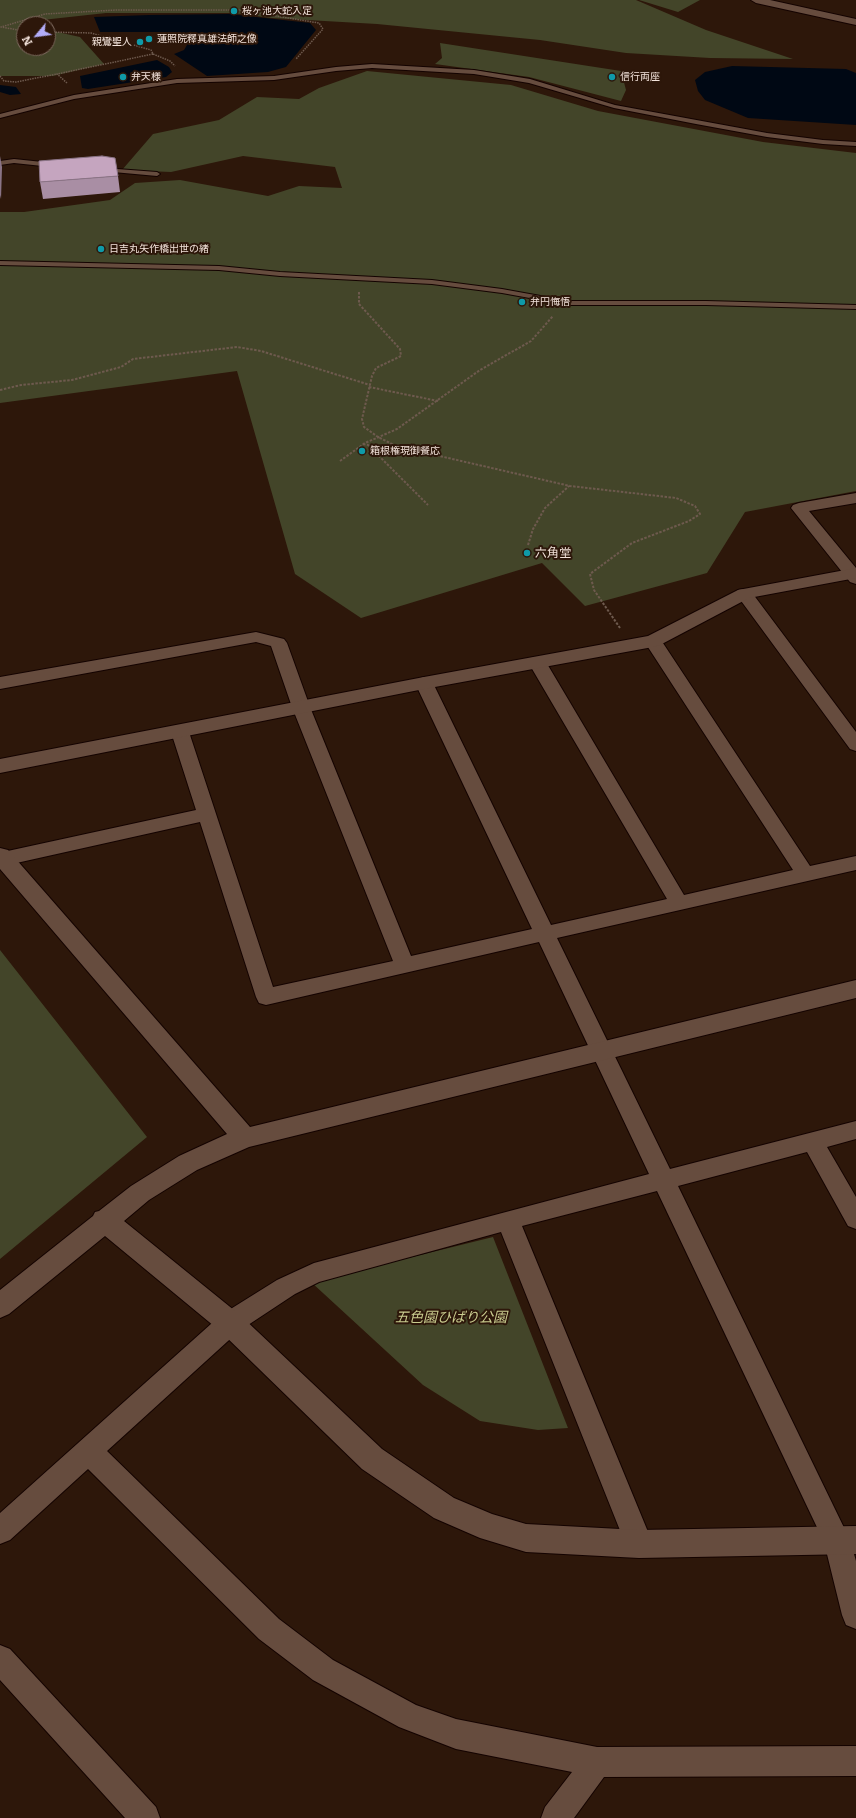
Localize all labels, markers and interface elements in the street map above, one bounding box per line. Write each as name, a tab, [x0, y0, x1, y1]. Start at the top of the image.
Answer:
place label: 桜ヶ池大蛇入定	[242, 5, 312, 17]
marker: 桜ヶ池大蛇入定	[229, 6, 239, 16]
north arrow	[16, 16, 56, 56]
text: N	[17, 33, 36, 49]
place label: 蓮照院釋真雄法師之像	[157, 33, 257, 45]
marker: 蓮照院釋真雄法師之像	[144, 34, 154, 44]
place label: 親鸞聖人	[92, 36, 132, 48]
marker: 親鸞聖人	[135, 37, 145, 47]
place label: 弁天様	[131, 71, 161, 83]
place label: 信行両座	[620, 71, 660, 83]
marker: 弁天様	[118, 72, 128, 82]
marker: 信行両座	[607, 72, 617, 82]
place label: 日吉丸矢作橋出世の緒	[109, 243, 209, 255]
marker: 日吉丸矢作橋出世の緒	[96, 244, 106, 254]
place label: 弁円悔悟	[530, 296, 570, 308]
marker: 弁円悔悟	[517, 297, 527, 307]
place label: 箱根権現御餐応	[370, 445, 440, 457]
marker: 箱根権現御餐応	[357, 446, 367, 456]
place label: 六角堂	[535, 546, 571, 560]
marker: 六角堂	[522, 548, 532, 558]
park label: 五色園ひばり公園	[395, 1310, 507, 1326]

